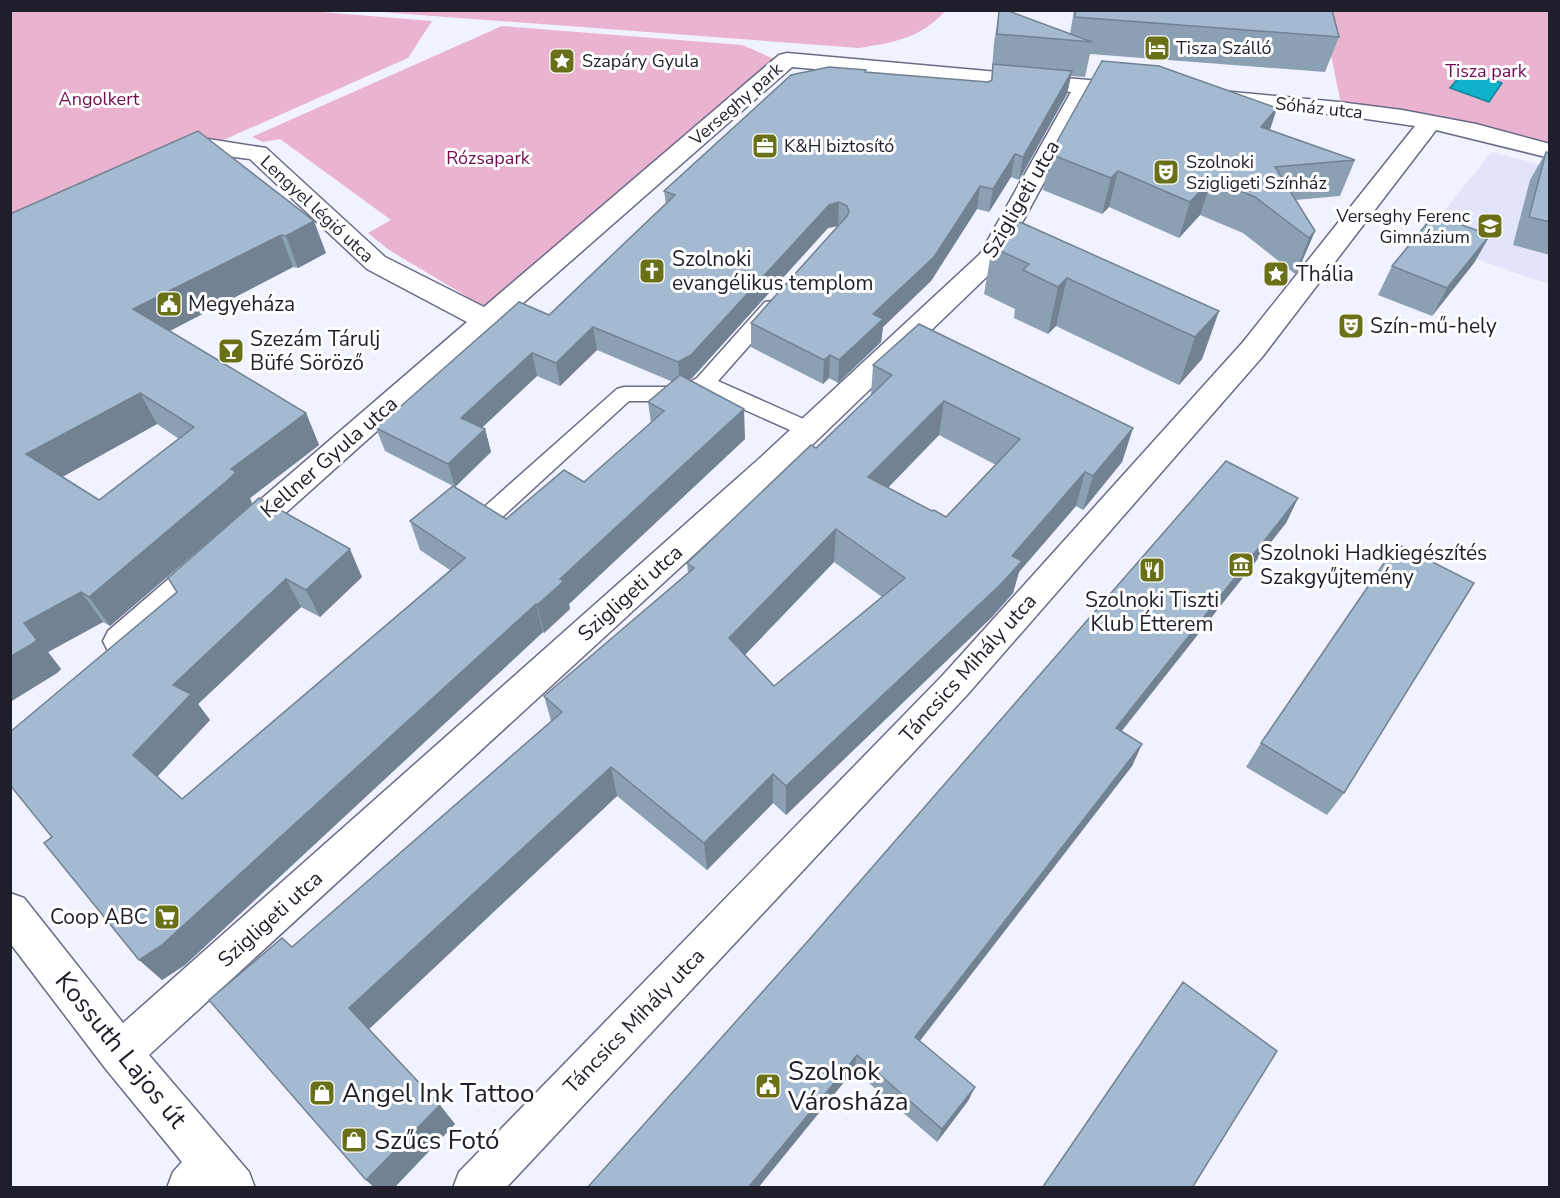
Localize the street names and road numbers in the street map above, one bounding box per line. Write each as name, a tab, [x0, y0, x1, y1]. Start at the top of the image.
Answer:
street label: Verseghy park	[684, 56, 788, 152]
street label: Sóház utca	[1274, 91, 1364, 125]
street label: Szigligeti utca	[976, 135, 1066, 263]
street label: Lengyel légió utca	[255, 150, 379, 268]
street label: Kellner Gyula utca	[255, 390, 403, 524]
street label: Szigligeti utca	[572, 539, 688, 647]
street label: Táncsics Mihály utca	[893, 587, 1043, 749]
street label: Szigligeti utca	[212, 865, 328, 973]
street label: Táncsics Mihály utca	[557, 942, 711, 1100]
street label: Kossuth Lajos út	[47, 964, 196, 1136]

